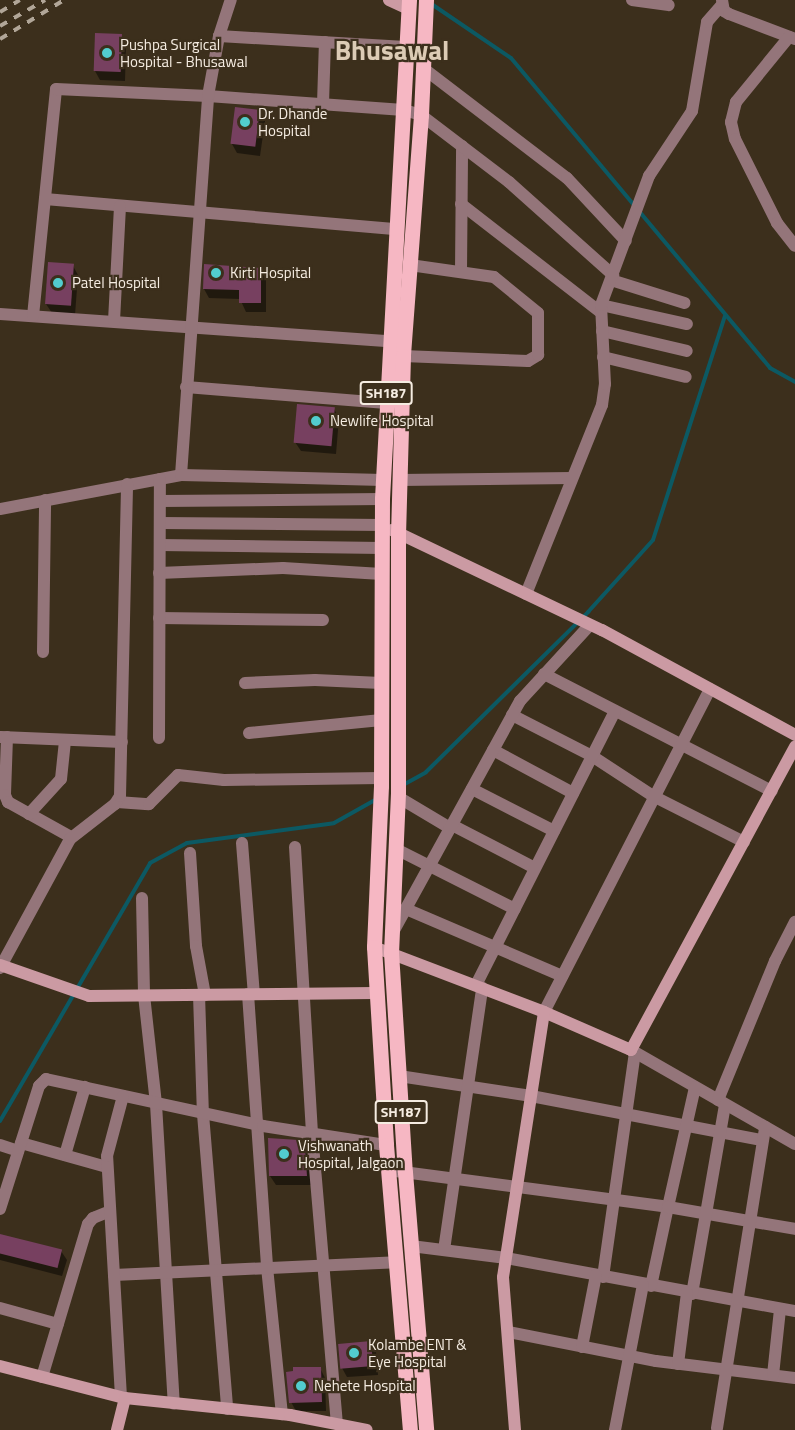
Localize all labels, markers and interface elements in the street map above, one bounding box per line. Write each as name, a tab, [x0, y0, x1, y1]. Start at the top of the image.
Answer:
district label: Bhusawal	[335, 34, 449, 66]
place label: Pushpa Surgical Hospital - Bhusawal	[120, 35, 248, 70]
marker: Pushpa Surgical Hospital - Bhusawal	[98, 44, 116, 62]
place label: Dr. Dhande Hospital	[258, 104, 327, 139]
marker: Dr. Dhande Hospital	[236, 113, 254, 131]
marker: Kirti Hospital	[207, 264, 225, 282]
place label: Kirti Hospital	[230, 264, 311, 282]
marker: Patel Hospital	[49, 274, 67, 292]
place label: Patel Hospital	[72, 274, 160, 292]
road number: SH187	[359, 382, 413, 404]
marker: Newlife Hospital	[307, 412, 325, 430]
place label: Newlife Hospital	[330, 412, 434, 430]
road number: SH187	[374, 1101, 428, 1123]
place label: Vishwanath Hospital, Jalgaon	[298, 1136, 404, 1171]
marker: Vishwanath Hospital, Jalgaon	[275, 1145, 293, 1163]
place label: Kolambe ENT & Eye Hospital	[368, 1335, 466, 1370]
marker: Kolambe ENT & Eye Hospital	[345, 1344, 363, 1362]
marker: Nehete Hospital	[292, 1377, 310, 1395]
place label: Nehete Hospital	[314, 1377, 416, 1395]

